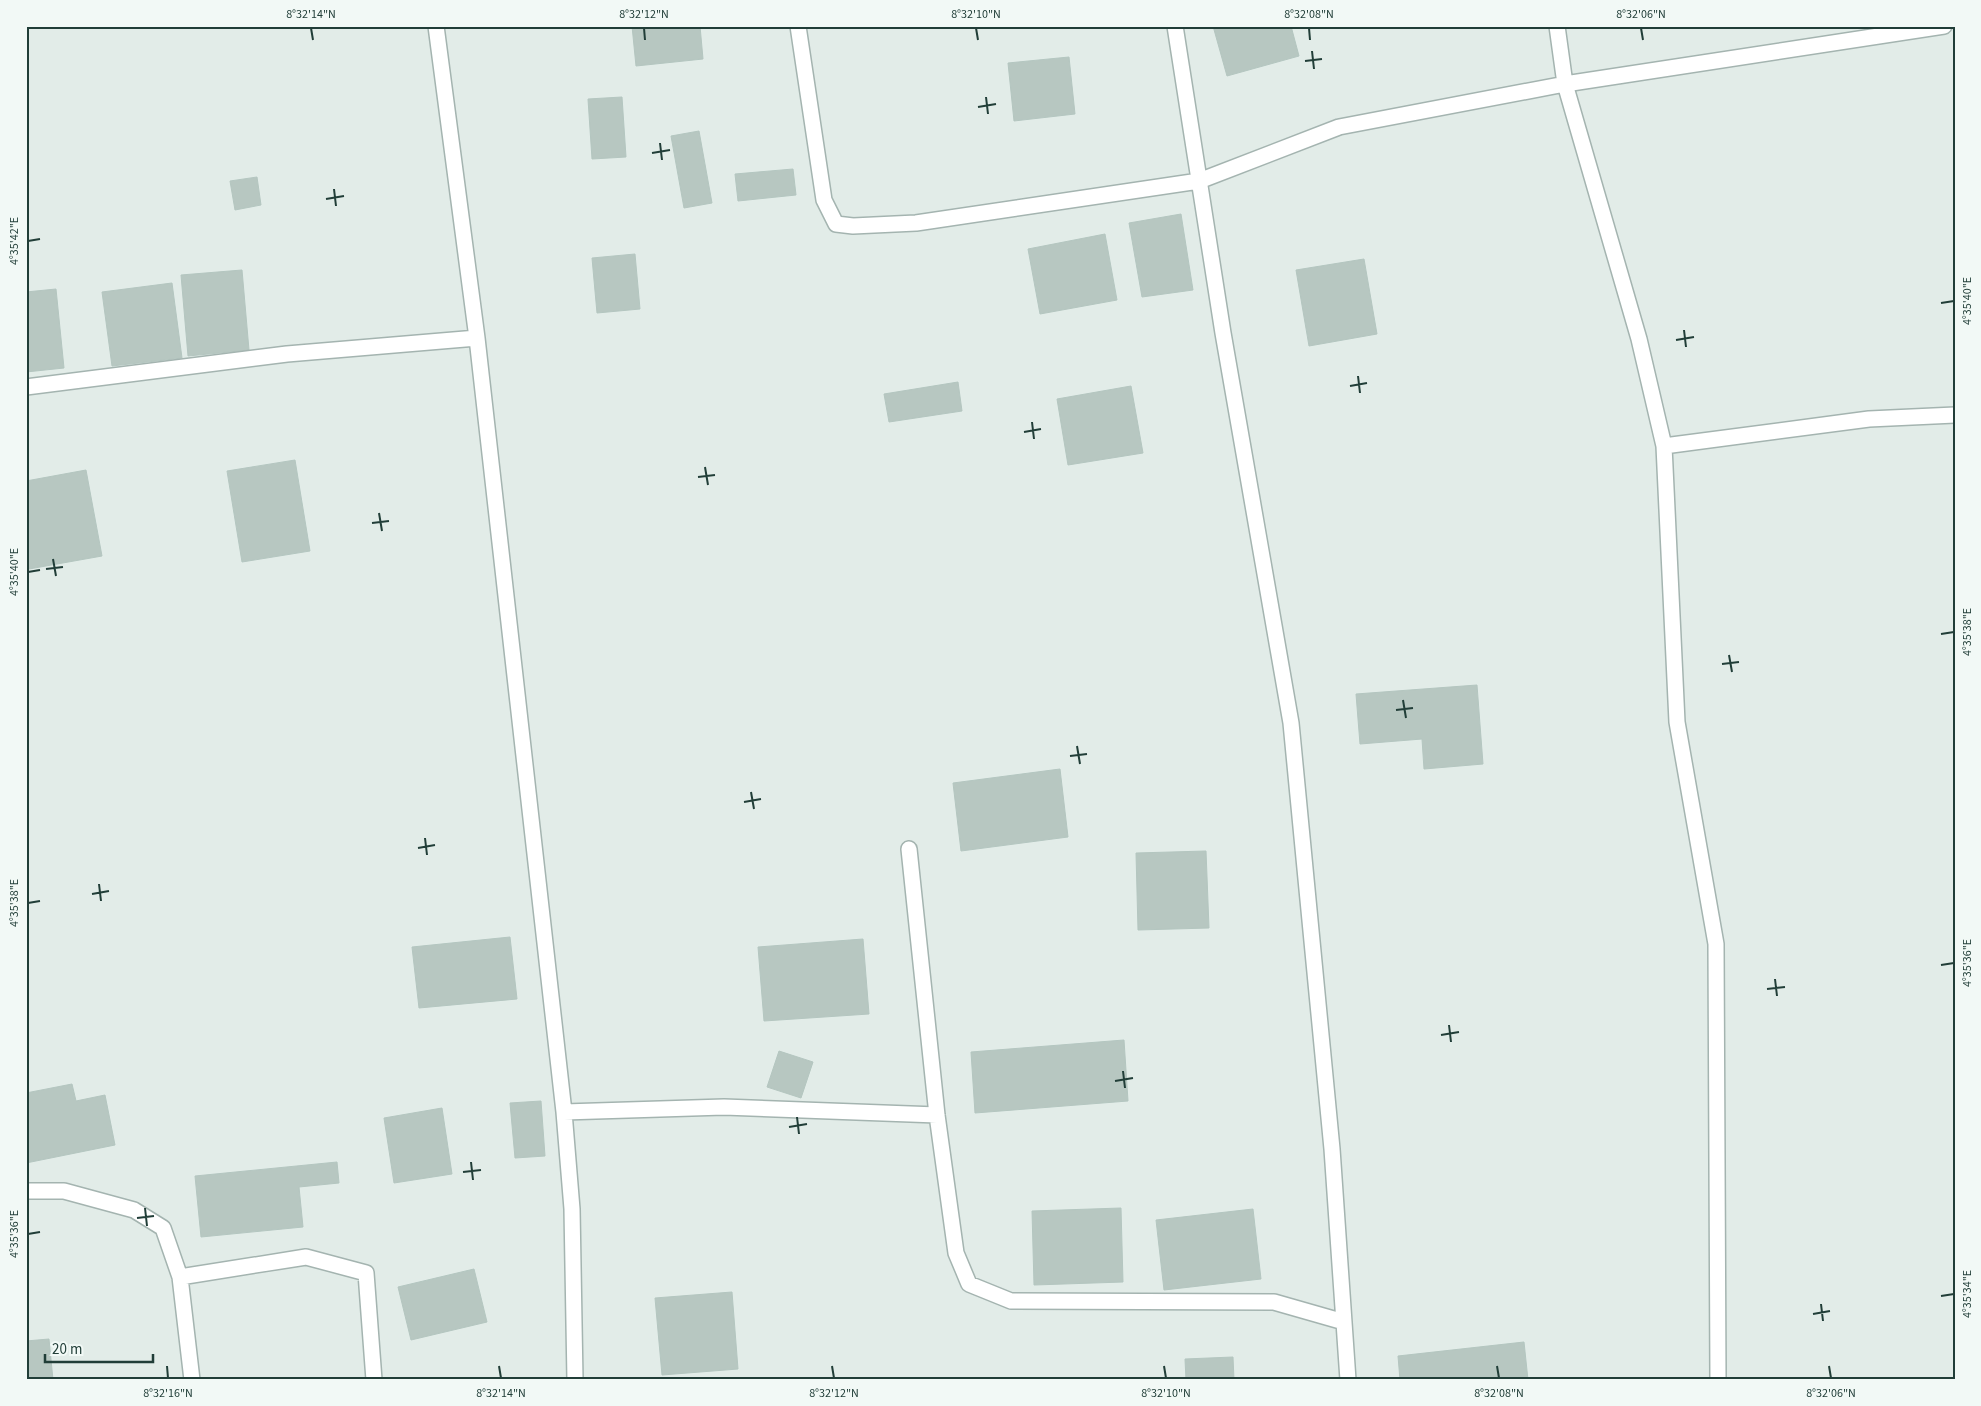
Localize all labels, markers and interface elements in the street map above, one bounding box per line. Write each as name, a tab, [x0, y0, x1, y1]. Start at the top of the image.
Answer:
text: 8°32'14"N	[286, 6, 336, 23]
text: 8°32'12"N	[619, 6, 669, 23]
text: 8°32'10"N	[951, 6, 1001, 23]
text: 8°32'08"N	[1284, 6, 1334, 23]
text: 8°32'06"N	[1616, 6, 1666, 23]
text: 4°35'42"E	[6, 217, 23, 265]
text: 4°35'40"E	[1959, 277, 1976, 325]
text: 4°35'40"E	[6, 548, 23, 596]
text: 4°35'38"E	[1959, 608, 1976, 656]
text: 4°35'38"E	[6, 879, 23, 927]
text: 4°35'36"E	[1959, 939, 1976, 987]
text: 4°35'36"E	[6, 1210, 23, 1258]
text: 4°35'34"E	[1959, 1270, 1976, 1318]
scale bar	[45, 1331, 152, 1363]
text: 20 m	[52, 1339, 82, 1360]
text: 8°32'16"N	[143, 1385, 193, 1402]
text: 8°32'14"N	[476, 1385, 526, 1402]
text: 8°32'12"N	[809, 1385, 859, 1402]
text: 8°32'10"N	[1141, 1385, 1191, 1402]
text: 8°32'08"N	[1474, 1385, 1524, 1402]
text: 8°32'06"N	[1806, 1385, 1856, 1402]

